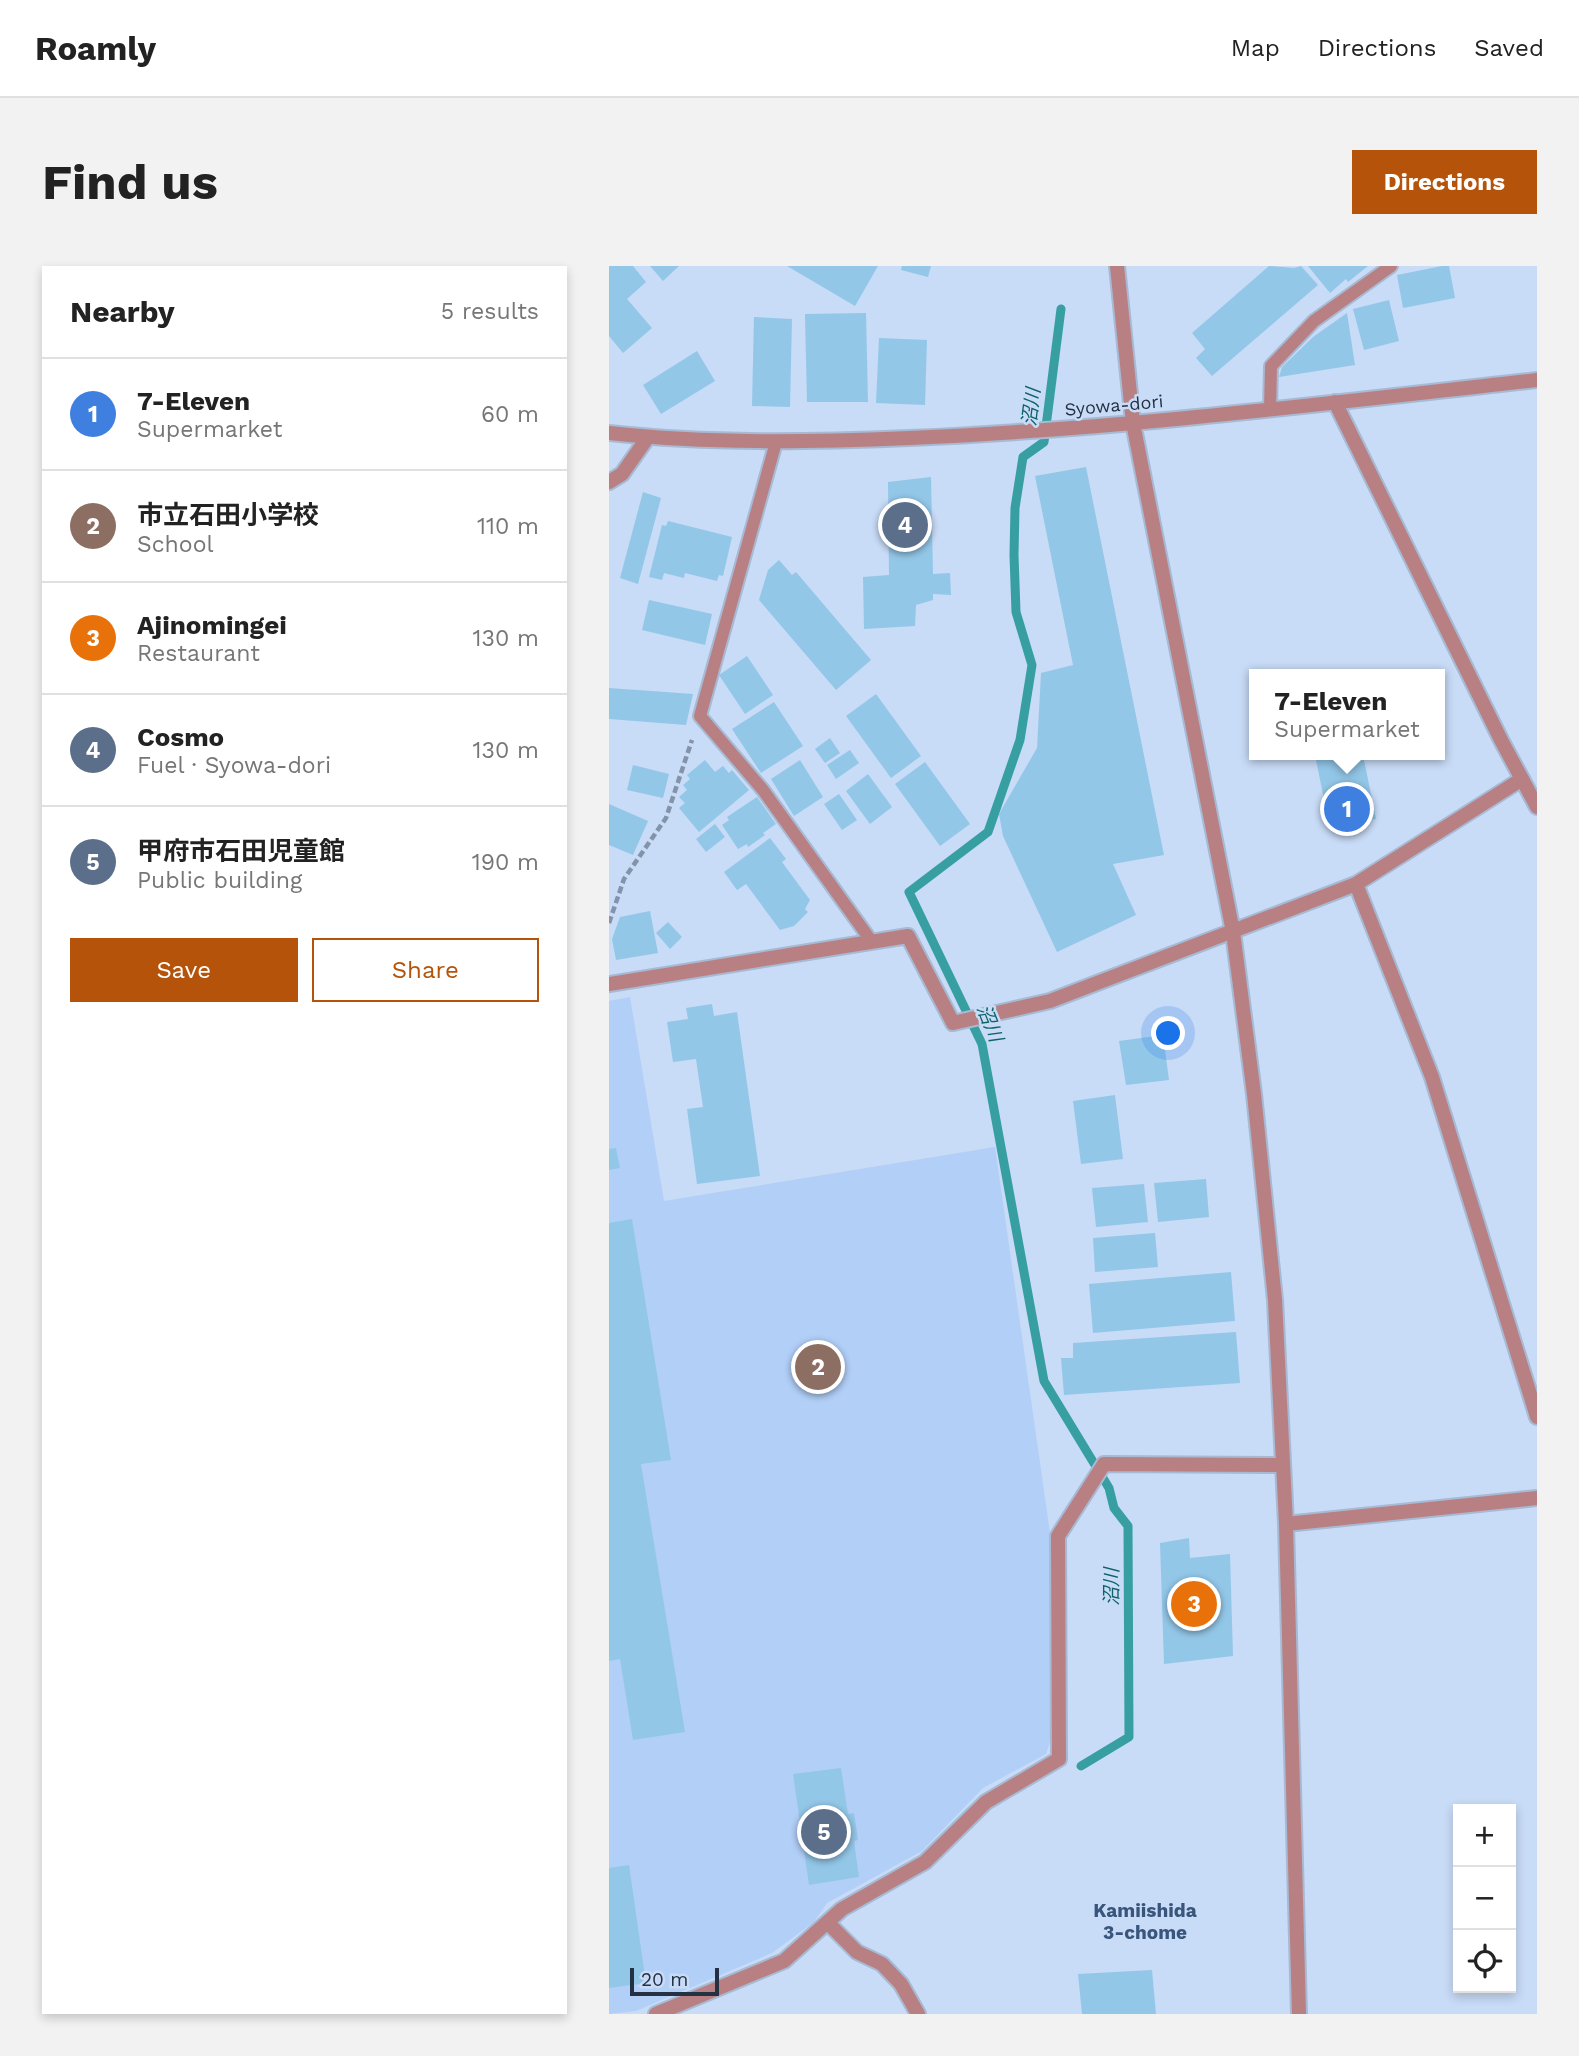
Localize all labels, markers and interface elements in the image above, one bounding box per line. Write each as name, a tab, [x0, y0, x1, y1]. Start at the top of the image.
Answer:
text: Roamly	[35, 29, 156, 68]
text: Map	[1231, 34, 1280, 62]
text: Directions	[1318, 34, 1436, 62]
text: Saved	[1474, 34, 1544, 62]
button: Directions	[1352, 150, 1537, 214]
text: Find us	[42, 153, 218, 211]
text: Nearby	[70, 294, 175, 329]
text: 5 results	[441, 298, 539, 325]
water label: 沼川	[1017, 385, 1045, 427]
text: 7-Eleven	[137, 386, 250, 416]
street label: Syowa-dori	[1064, 390, 1164, 420]
text: 1	[88, 401, 98, 428]
text: 60 m	[481, 401, 539, 428]
text: Supermarket	[137, 416, 282, 443]
pin: 4	[882, 499, 928, 551]
text: 市立石田小学校	[137, 500, 319, 530]
text: 2	[86, 513, 100, 540]
text: 110 m	[477, 513, 539, 540]
text: School	[137, 531, 214, 558]
text: Ajinomingei	[137, 610, 287, 640]
text: 3	[86, 625, 100, 652]
text: 130 m	[473, 625, 539, 652]
text: Restaurant	[137, 640, 260, 667]
popup	[1249, 669, 1445, 760]
text: 7-Eleven	[1274, 686, 1387, 716]
text: Supermarket	[1274, 716, 1420, 743]
text: Cosmo	[137, 722, 224, 752]
text: 4	[86, 737, 100, 764]
text: 130 m	[473, 737, 539, 764]
text: Fuel · Syowa-dori	[137, 752, 331, 779]
pin: 1	[1324, 783, 1370, 835]
text: 甲府市石田児童館	[137, 836, 345, 866]
text: 5	[86, 849, 100, 876]
text: 190 m	[472, 849, 539, 876]
text: Public building	[137, 867, 302, 894]
button: Save	[70, 938, 298, 1002]
button: Share	[312, 938, 539, 1002]
water label: 沼川	[972, 1001, 1009, 1047]
your location	[1151, 1016, 1185, 1050]
pin: 2	[795, 1341, 841, 1393]
water label: 沼川	[1100, 1566, 1123, 1606]
pin: 3	[1171, 1578, 1217, 1630]
map controls	[1453, 1804, 1516, 1993]
button: +	[1453, 1804, 1516, 1867]
pin: 5	[801, 1806, 847, 1858]
button: −	[1453, 1867, 1516, 1930]
district label: Kamiishida 3-chome	[1093, 1899, 1197, 1944]
button: locate	[1453, 1930, 1516, 1993]
scale bar	[630, 1965, 719, 1997]
text: 20 m	[641, 1968, 688, 1991]

